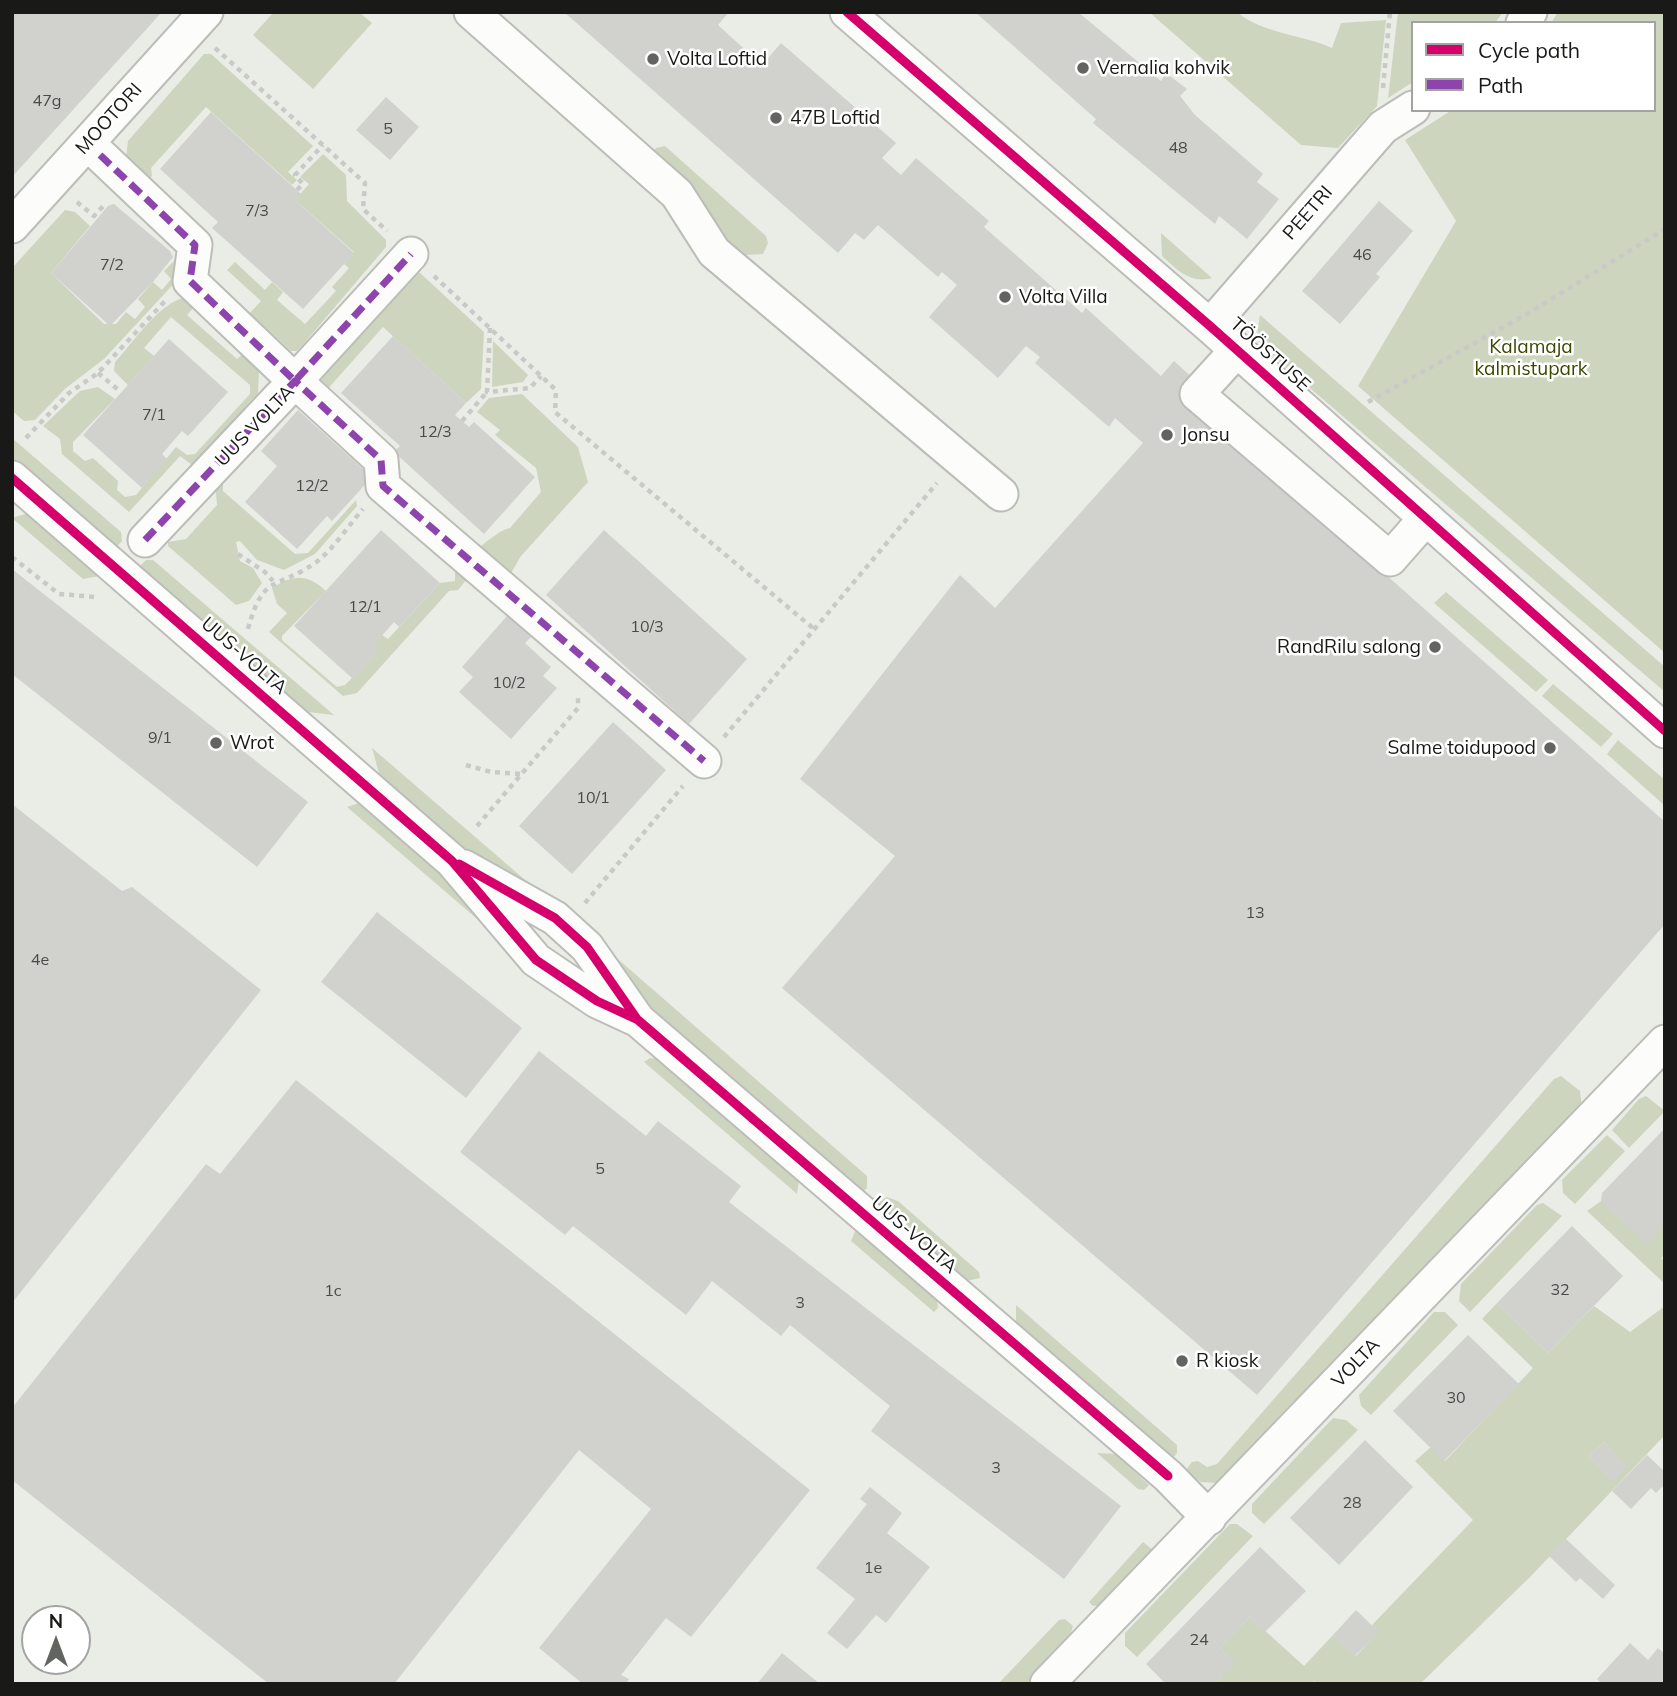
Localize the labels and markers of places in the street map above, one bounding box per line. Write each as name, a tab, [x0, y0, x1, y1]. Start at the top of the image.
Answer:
place label: Volta Loftid	[667, 48, 767, 70]
marker: Volta Loftid	[645, 51, 661, 67]
place label: Vernalia kohvik	[1097, 57, 1230, 79]
marker: Vernalia kohvik	[1075, 60, 1091, 76]
place label: 47B Loftid	[790, 107, 880, 129]
marker: 47B Loftid	[768, 110, 784, 126]
place label: Volta Villa	[1019, 286, 1108, 308]
marker: Volta Villa	[997, 289, 1013, 305]
place label: Jonsu	[1181, 424, 1230, 446]
marker: Jonsu	[1159, 427, 1175, 443]
place label: RandRilu salong	[1277, 636, 1421, 658]
marker: RandRilu salong	[1427, 639, 1443, 655]
place label: Wrot	[230, 732, 274, 754]
marker: Wrot	[208, 735, 224, 751]
place label: Salme toidupood	[1387, 737, 1536, 759]
marker: Salme toidupood	[1542, 740, 1558, 756]
place label: R kiosk	[1196, 1350, 1258, 1372]
marker: R kiosk	[1174, 1353, 1190, 1369]

